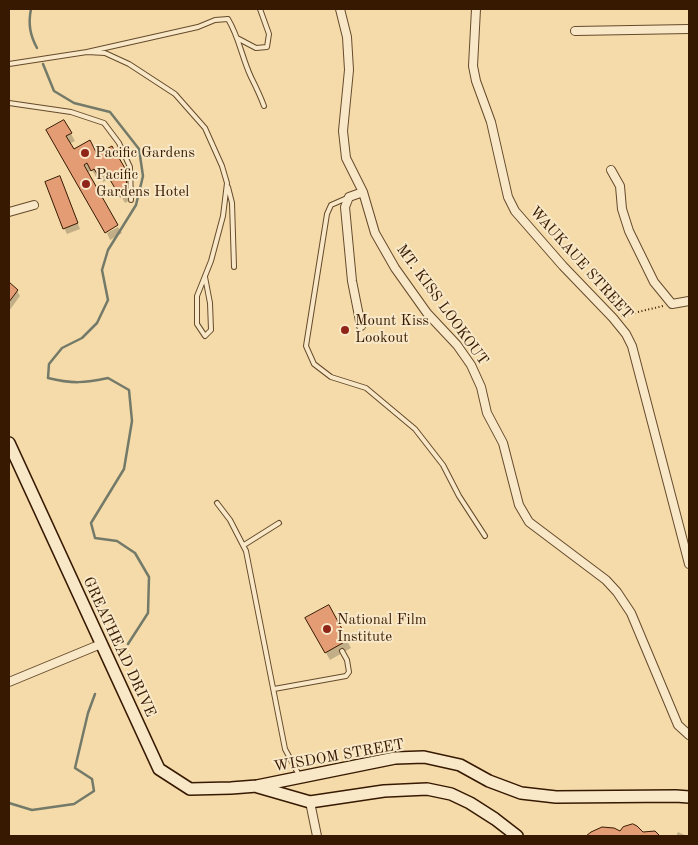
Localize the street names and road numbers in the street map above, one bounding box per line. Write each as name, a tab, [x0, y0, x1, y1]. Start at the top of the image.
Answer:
street label: WAUKAUE STREET	[526, 203, 636, 323]
street label: MT. KISS LOOKOUT	[392, 241, 492, 369]
street label: GREATHEAD DRIVE	[79, 574, 159, 720]
street label: WISDOM STREET	[272, 736, 406, 776]

